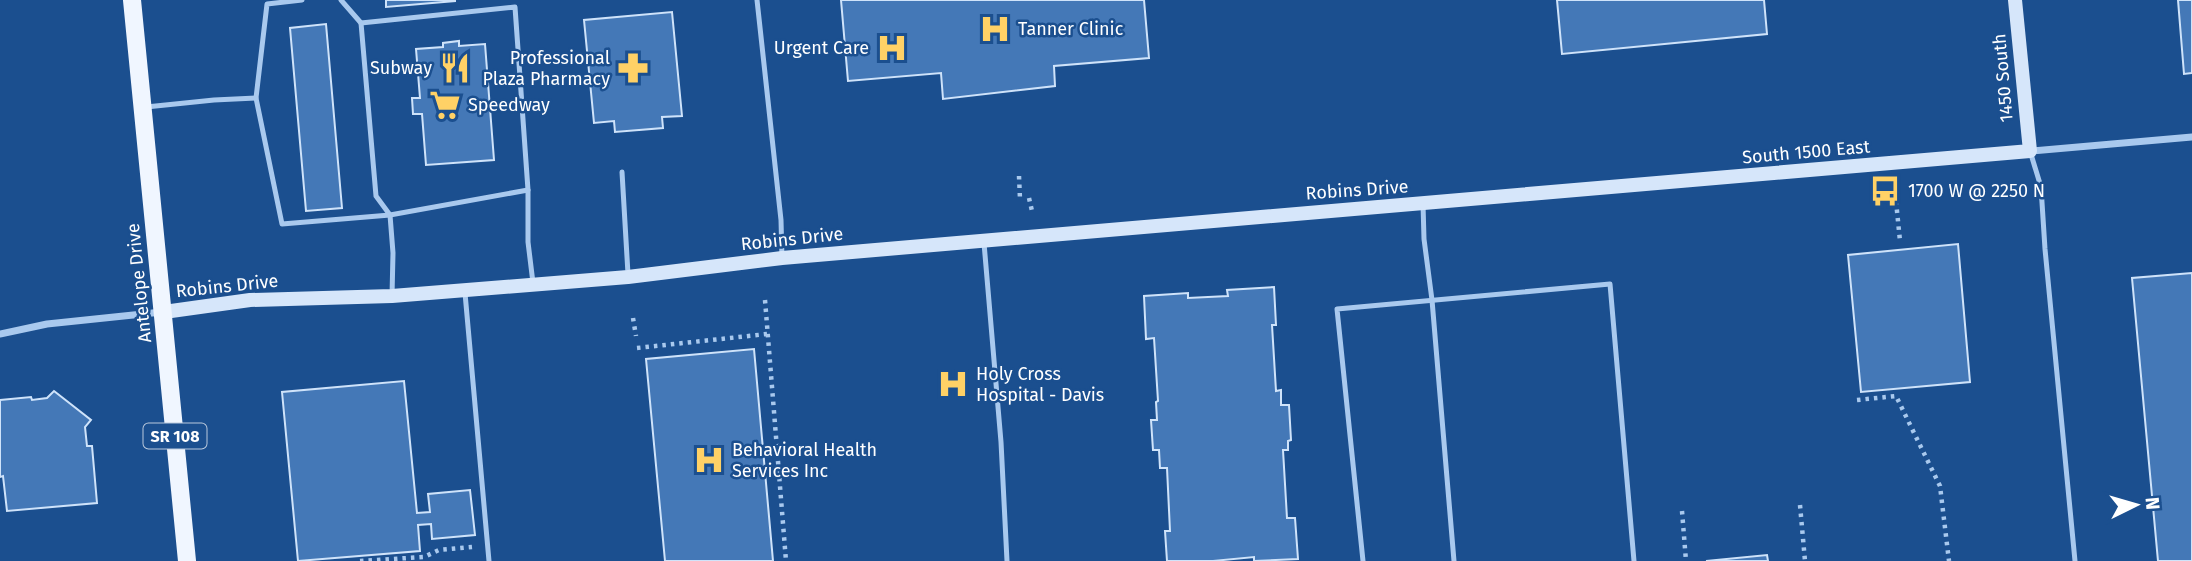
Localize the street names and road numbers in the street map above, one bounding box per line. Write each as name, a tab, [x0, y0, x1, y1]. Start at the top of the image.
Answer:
street label: 1450 South	[1988, 33, 2018, 123]
street label: South 1500 East	[1741, 135, 1871, 169]
street label: Robins Drive	[1305, 175, 1409, 205]
street label: Antelope Drive	[122, 222, 156, 344]
street label: Robins Drive	[740, 223, 844, 255]
street label: Robins Drive	[175, 270, 279, 302]
road number: SR 108	[144, 424, 206, 448]

